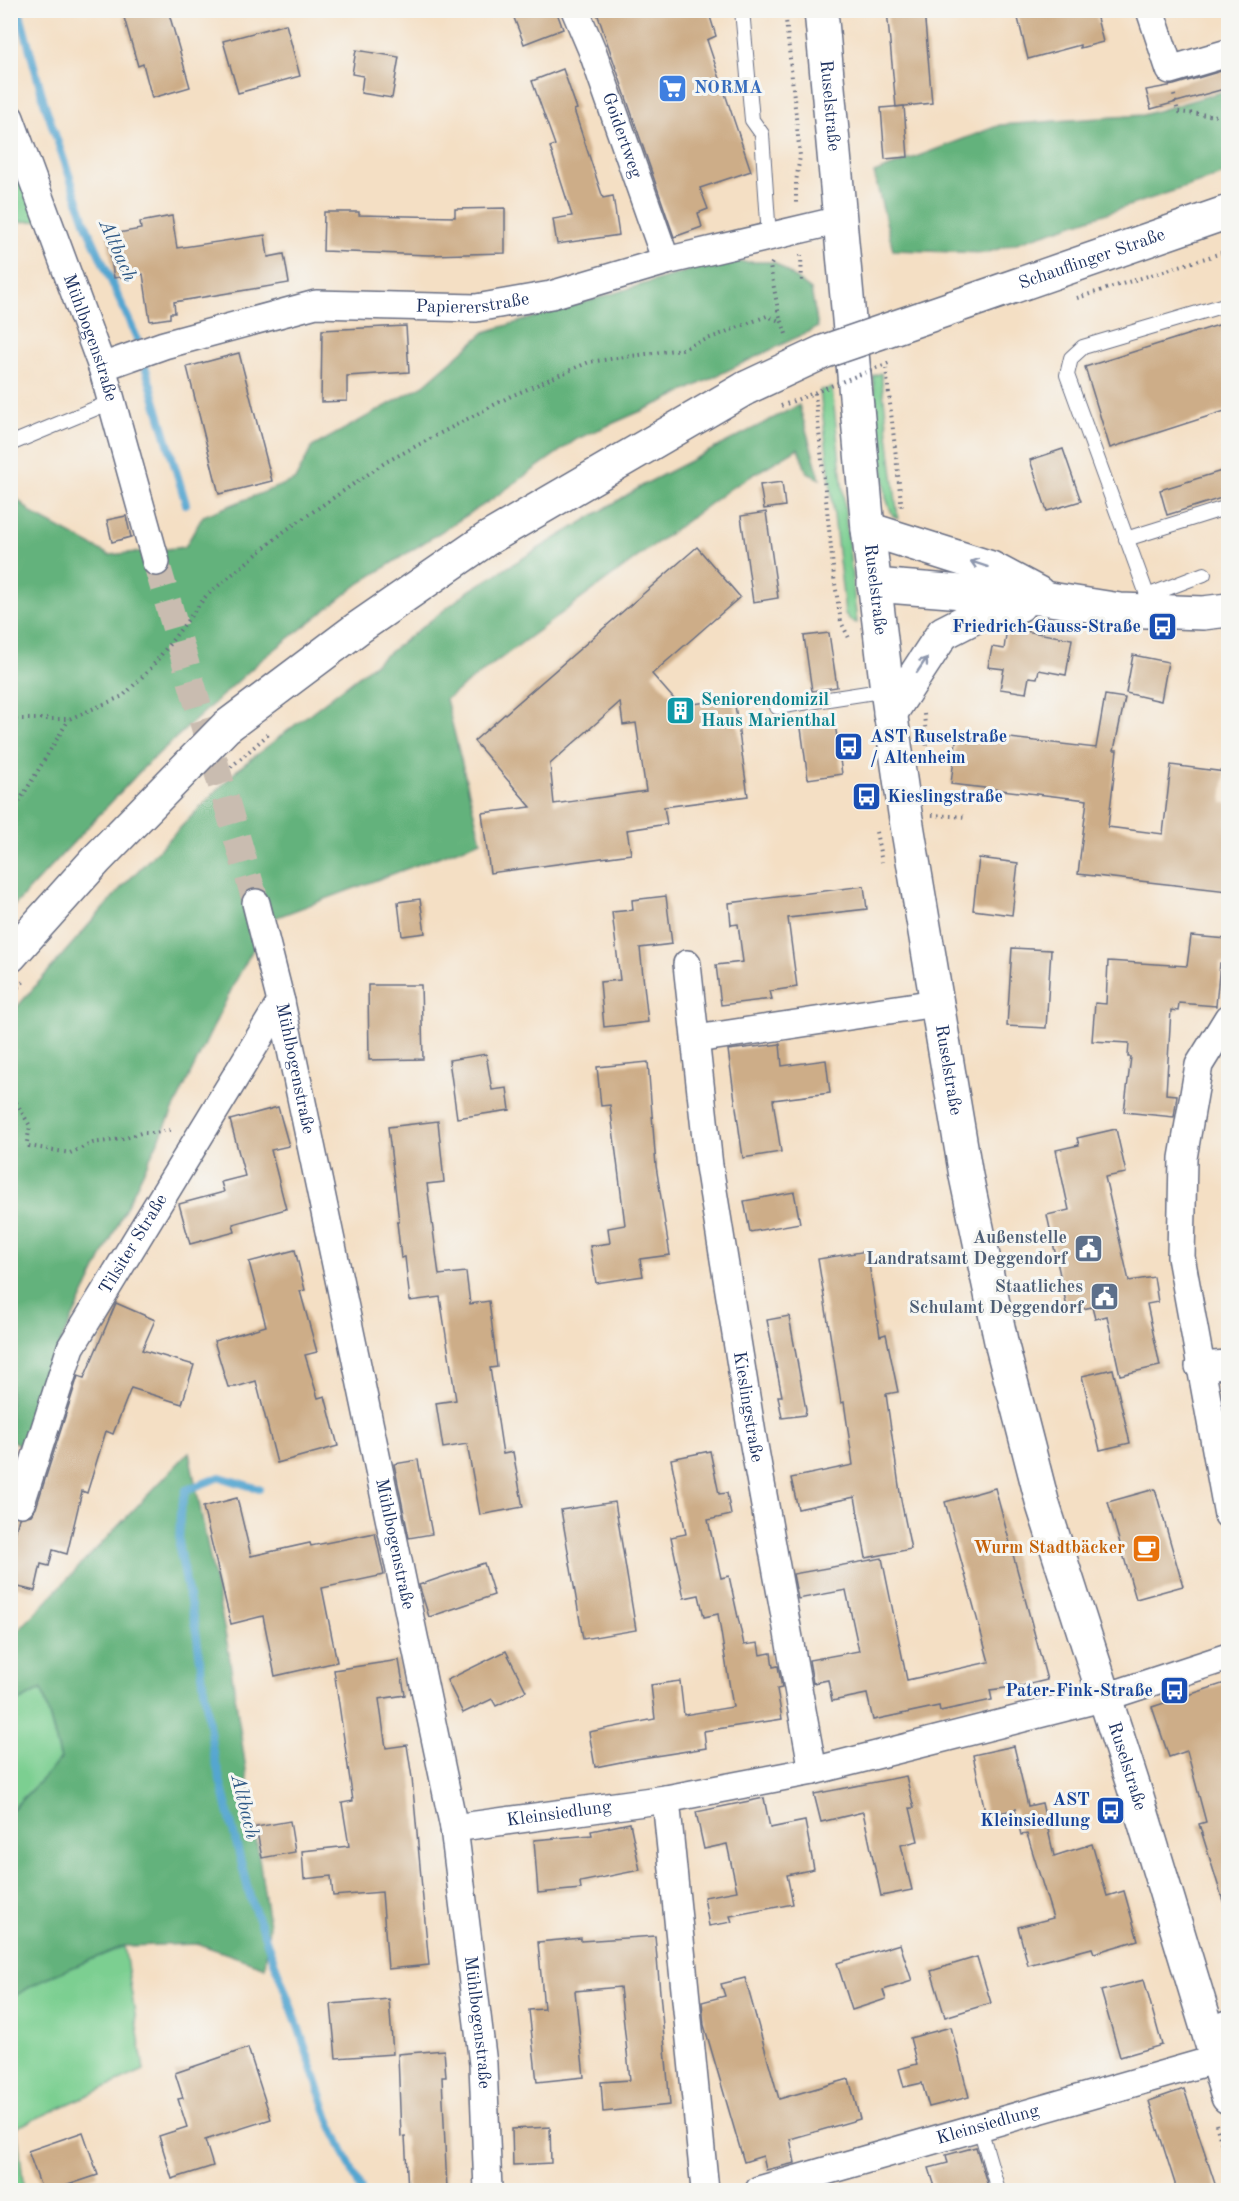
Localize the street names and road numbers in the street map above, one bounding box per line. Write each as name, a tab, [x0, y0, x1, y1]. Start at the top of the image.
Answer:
street label: Ruselstraße	[817, 59, 843, 152]
street label: Goidertweg	[599, 90, 645, 181]
street label: Schauflinger Straße	[1016, 226, 1167, 293]
street label: Mühlbogenstraße	[60, 272, 120, 403]
street label: Papiererstraße	[415, 290, 531, 317]
street label: Ruselstraße	[861, 543, 889, 636]
street label: Mühlbogenstraße	[272, 1001, 317, 1136]
street label: Ruselstraße	[932, 1023, 965, 1117]
street label: Tilsiter Straße	[96, 1191, 171, 1298]
street label: Kieslingstraße	[730, 1350, 766, 1464]
street label: Mühlbogenstraße	[372, 1477, 417, 1611]
street label: Ruselstraße	[1104, 1720, 1149, 1813]
street label: Kleinsiedlung	[505, 1798, 613, 1830]
street label: Mühlbogenstraße	[461, 1955, 493, 2089]
street label: Kleinsiedlung	[935, 2101, 1041, 2148]

